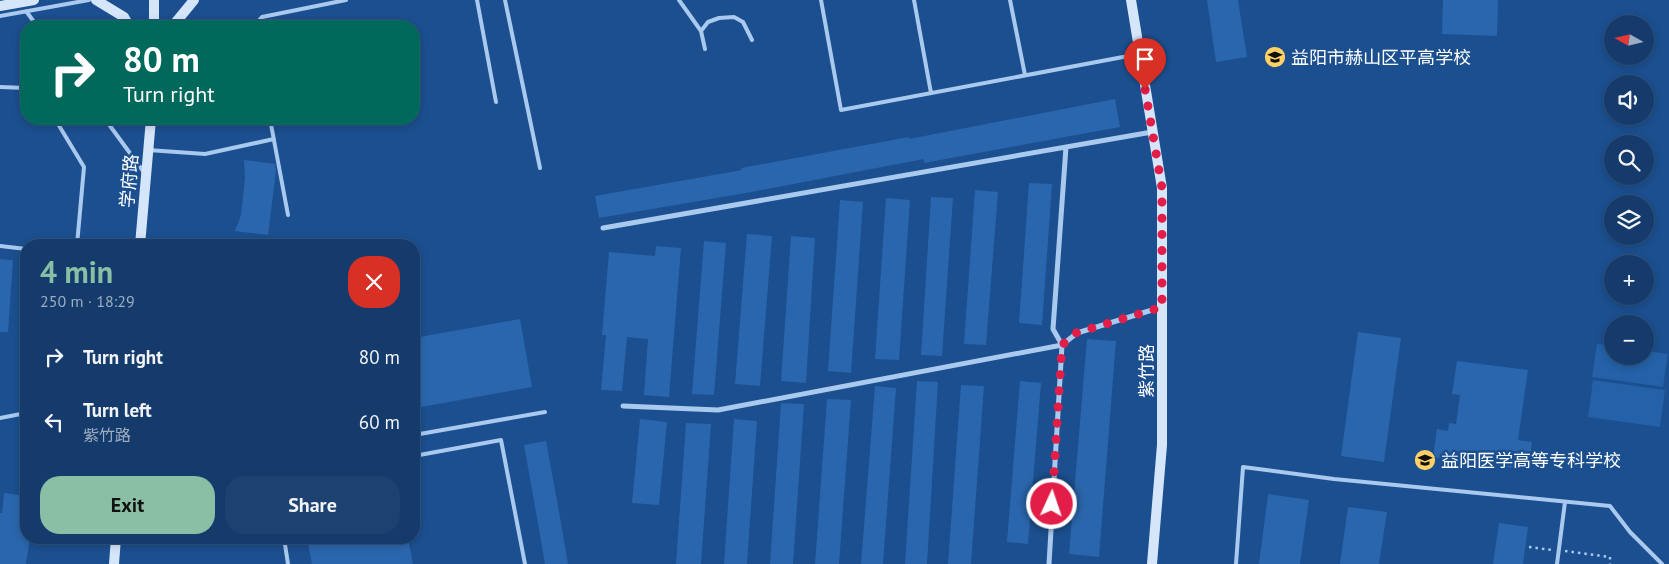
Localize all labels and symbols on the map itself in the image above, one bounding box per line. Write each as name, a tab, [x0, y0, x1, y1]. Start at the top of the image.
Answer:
north arrow	[1604, 15, 1654, 65]
pin	[1124, 38, 1166, 89]
school or university icon: 益阳市赫山区平高学校	[1263, 45, 1287, 69]
place label: 益阳市赫山区平高学校	[1291, 46, 1471, 69]
street label: 学府路	[115, 153, 143, 209]
street label: 紫竹路	[1135, 344, 1158, 398]
school or university icon: 益阳医学高等专科学校	[1413, 448, 1437, 472]
place label: 益阳医学高等专科学校	[1441, 449, 1621, 472]
position arrow	[1025, 477, 1077, 529]

